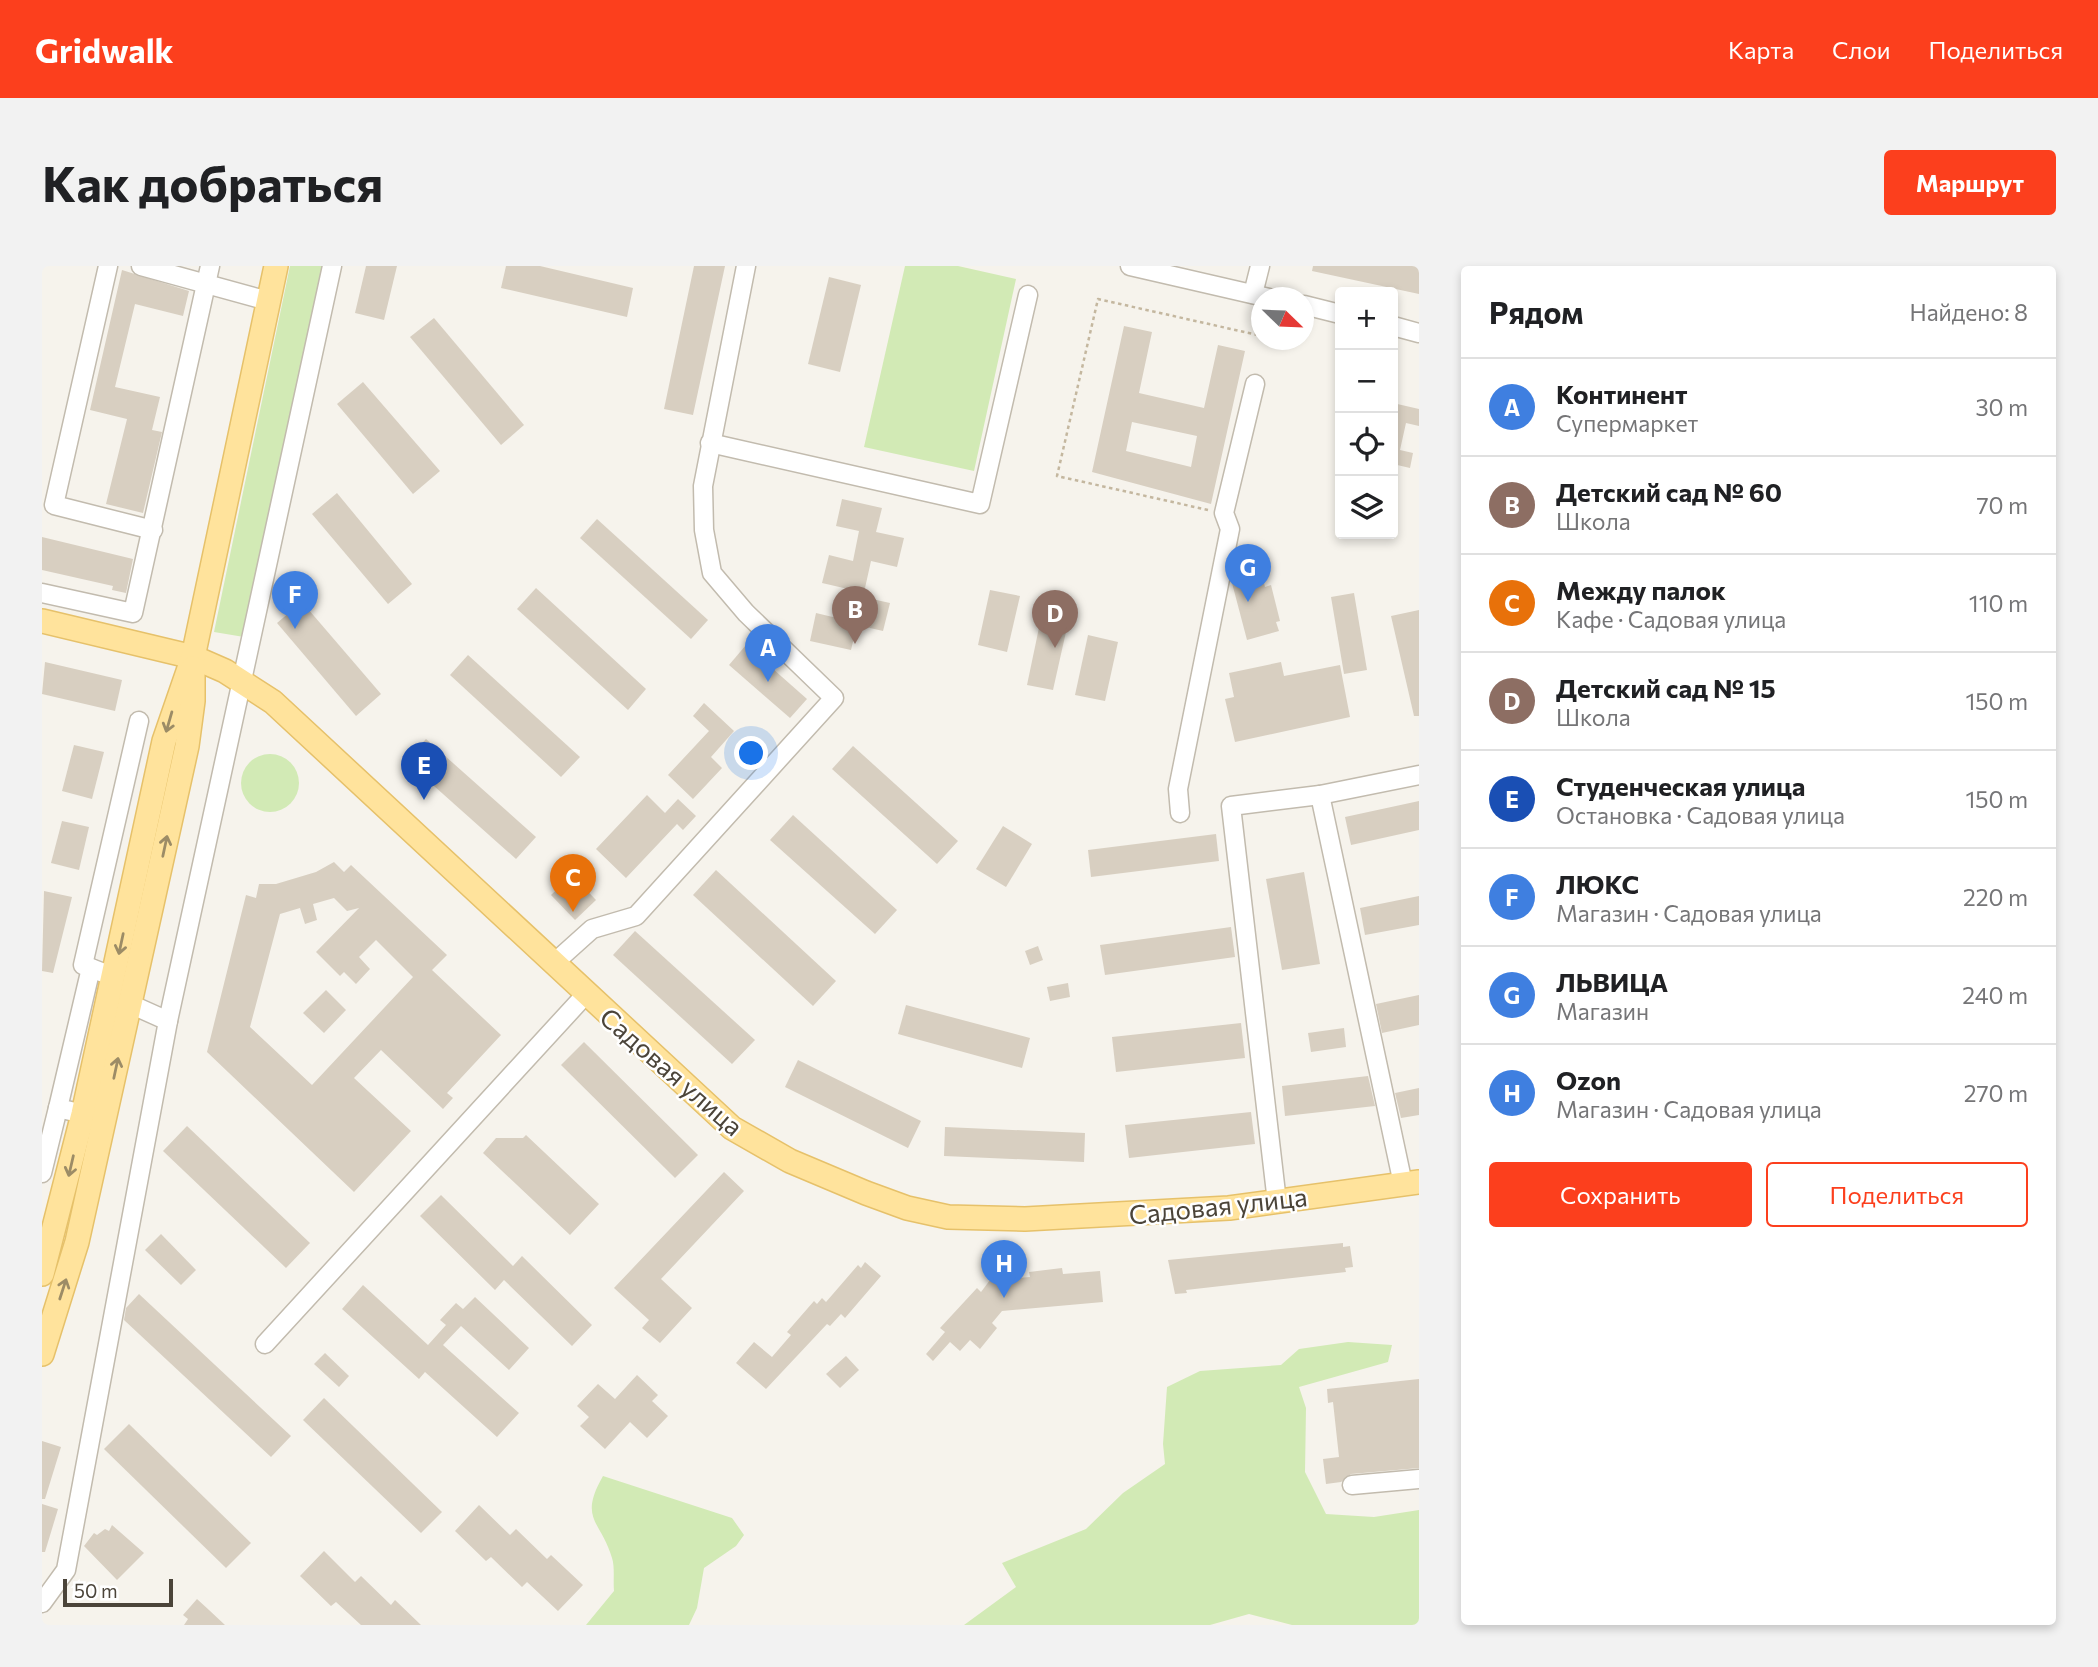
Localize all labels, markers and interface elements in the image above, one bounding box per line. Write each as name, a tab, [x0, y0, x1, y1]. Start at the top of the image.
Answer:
text: Gridwalk	[35, 29, 174, 70]
text: Карта	[1728, 35, 1794, 64]
text: Слои	[1832, 35, 1890, 64]
text: Поделиться	[1928, 35, 2063, 64]
button: Маршрут	[1884, 150, 2056, 215]
text: Как добраться	[42, 152, 383, 212]
north arrow	[1251, 287, 1314, 350]
map controls	[1335, 287, 1398, 539]
button: +	[1335, 287, 1398, 350]
text: Рядом	[1489, 293, 1583, 330]
text: Найдено: 8	[1909, 298, 2028, 326]
button: −	[1335, 350, 1398, 413]
text: Континент	[1556, 378, 1688, 409]
text: A	[1504, 393, 1520, 421]
text: 30 m	[1975, 393, 2028, 421]
text: Супермаркет	[1556, 409, 1698, 437]
button: locate	[1335, 413, 1398, 476]
button: layers	[1335, 476, 1398, 539]
text: Детский сад № 60	[1556, 476, 1782, 507]
text: B	[1504, 491, 1520, 519]
text: 70 m	[1976, 491, 2028, 519]
text: Школа	[1556, 507, 1631, 535]
pin: G	[1225, 544, 1271, 602]
pin: F	[272, 571, 318, 629]
text: Между палок	[1556, 574, 1726, 605]
pin: B	[832, 586, 878, 644]
text: C	[1504, 589, 1520, 617]
text: 110 m	[1969, 589, 2028, 617]
pin: D	[1032, 590, 1078, 648]
text: Кафе · Садовая улица	[1556, 605, 1786, 633]
pin: A	[745, 624, 791, 682]
text: Детский сад № 15	[1556, 672, 1776, 703]
text: D	[1504, 687, 1520, 715]
text: 150 m	[1965, 687, 2028, 715]
text: Школа	[1556, 703, 1631, 731]
one-way arrow	[162, 710, 175, 732]
your location	[734, 736, 768, 770]
pin: E	[401, 742, 447, 800]
text: Студенческая улица	[1556, 770, 1805, 801]
text: E	[1505, 785, 1519, 813]
text: 150 m	[1965, 785, 2028, 813]
text: Остановка · Садовая улица	[1556, 801, 1845, 829]
one-way arrow	[159, 835, 172, 858]
pin: C	[550, 854, 596, 912]
text: ЛЮКС	[1556, 868, 1639, 899]
text: F	[1505, 883, 1519, 911]
text: 220 m	[1963, 883, 2028, 911]
text: Магазин · Садовая улица	[1556, 899, 1822, 927]
one-way arrow	[114, 932, 128, 955]
text: ЛЬВИЦА	[1556, 966, 1668, 997]
text: G	[1504, 981, 1520, 1009]
text: 240 m	[1962, 981, 2028, 1009]
text: Магазин	[1556, 997, 1649, 1025]
street label: Садовая улица	[594, 1001, 750, 1141]
one-way arrow	[109, 1057, 123, 1080]
text: Ozon	[1556, 1064, 1621, 1095]
text: H	[1503, 1079, 1521, 1107]
text: 270 m	[1964, 1079, 2028, 1107]
text: Магазин · Садовая улица	[1556, 1095, 1822, 1123]
one-way arrow	[64, 1154, 77, 1177]
button: Сохранить	[1489, 1162, 1752, 1227]
button: Поделиться	[1766, 1162, 2028, 1227]
street label: Садовая улица	[1127, 1180, 1309, 1230]
pin: H	[981, 1240, 1027, 1298]
one-way arrow	[57, 1278, 70, 1300]
scale bar	[63, 1576, 173, 1608]
text: 50 m	[74, 1579, 118, 1602]

